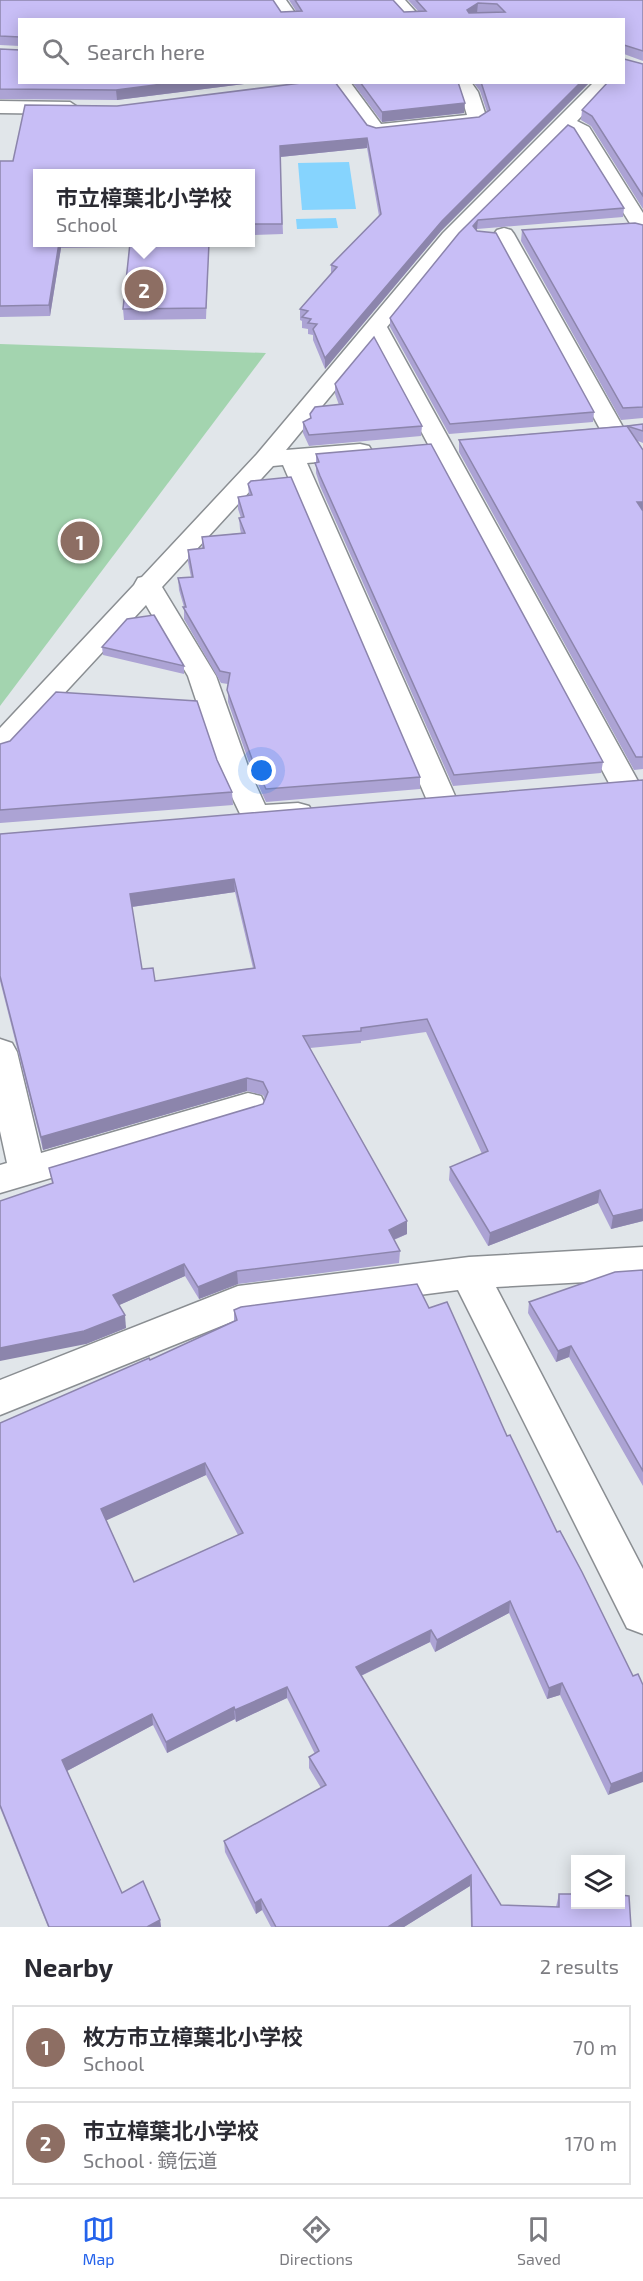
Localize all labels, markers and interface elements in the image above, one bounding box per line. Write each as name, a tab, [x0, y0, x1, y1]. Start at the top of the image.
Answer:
search box	[18, 18, 625, 84]
icon: search	[39, 35, 72, 68]
text: Search here	[87, 38, 205, 64]
popup	[33, 169, 255, 247]
text: 市立樟葉北小学校	[56, 184, 232, 210]
text: School	[56, 212, 117, 236]
pin: 2	[124, 266, 164, 312]
pin: 1	[60, 518, 100, 564]
your location	[247, 756, 276, 785]
map controls	[571, 1855, 625, 1909]
button: layers	[571, 1855, 625, 1909]
text: Nearby	[24, 1951, 113, 1982]
text: 2 results	[540, 1954, 619, 1978]
text: 枚方市立樟葉北小学校	[83, 2023, 303, 2049]
text: 1	[41, 2035, 50, 2059]
text: 70 m	[573, 2035, 617, 2059]
text: School	[83, 2051, 144, 2075]
text: 市立樟葉北小学校	[83, 2117, 259, 2143]
text: 2	[40, 2131, 51, 2155]
text: 170 m	[565, 2131, 617, 2155]
text: School · 鏡伝道	[83, 2148, 217, 2172]
tab: Map	[82, 2213, 115, 2268]
tab: Directions	[279, 2213, 353, 2268]
tab: Saved	[517, 2213, 561, 2268]

